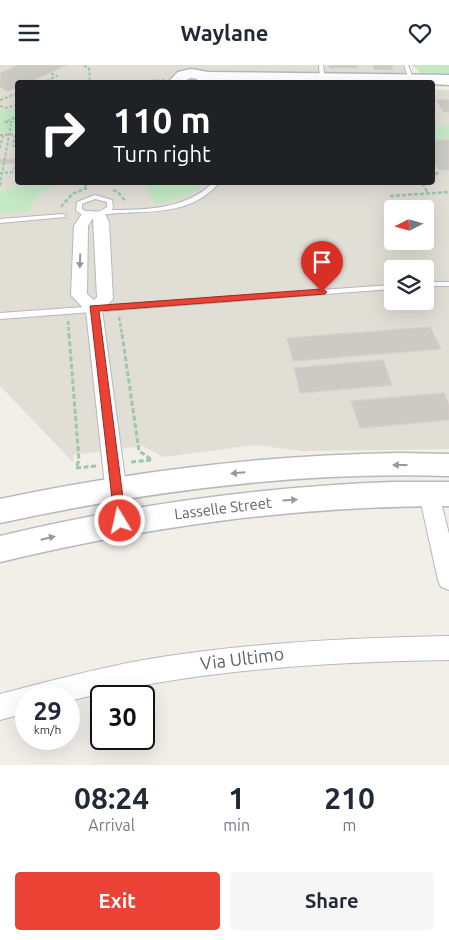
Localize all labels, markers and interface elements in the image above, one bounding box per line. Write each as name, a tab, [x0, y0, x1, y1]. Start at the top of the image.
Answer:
icon: menu	[15, 19, 43, 47]
icon: heart	[406, 19, 434, 47]
text: Waylane	[181, 20, 268, 45]
icon: right	[30, 100, 95, 165]
text: 110 m	[113, 100, 211, 140]
text: Turn right	[113, 141, 211, 166]
north arrow	[384, 200, 434, 250]
map controls	[384, 200, 434, 310]
pin	[301, 241, 343, 292]
icon: arrive	[308, 248, 336, 276]
one-way arrow	[76, 254, 84, 270]
button: layers	[384, 260, 434, 310]
one-way arrow	[392, 461, 408, 469]
one-way arrow	[230, 469, 246, 477]
position arrow	[93, 494, 145, 546]
street label: Lasselle Street	[173, 494, 273, 522]
one-way arrow	[282, 495, 298, 503]
one-way arrow	[40, 534, 55, 542]
street label: Via Ultimo	[199, 643, 285, 673]
speed limit sign: 30	[90, 685, 155, 750]
text: 29	[33, 697, 62, 725]
text: km/h	[34, 723, 61, 736]
text: 08:24	[74, 781, 149, 815]
text: 1	[228, 781, 245, 815]
text: 210	[324, 781, 375, 815]
text: Arrival	[88, 816, 135, 834]
text: min	[223, 816, 250, 834]
text: m	[343, 816, 356, 834]
button: Exit	[15, 872, 220, 930]
button: Share	[230, 872, 434, 930]

